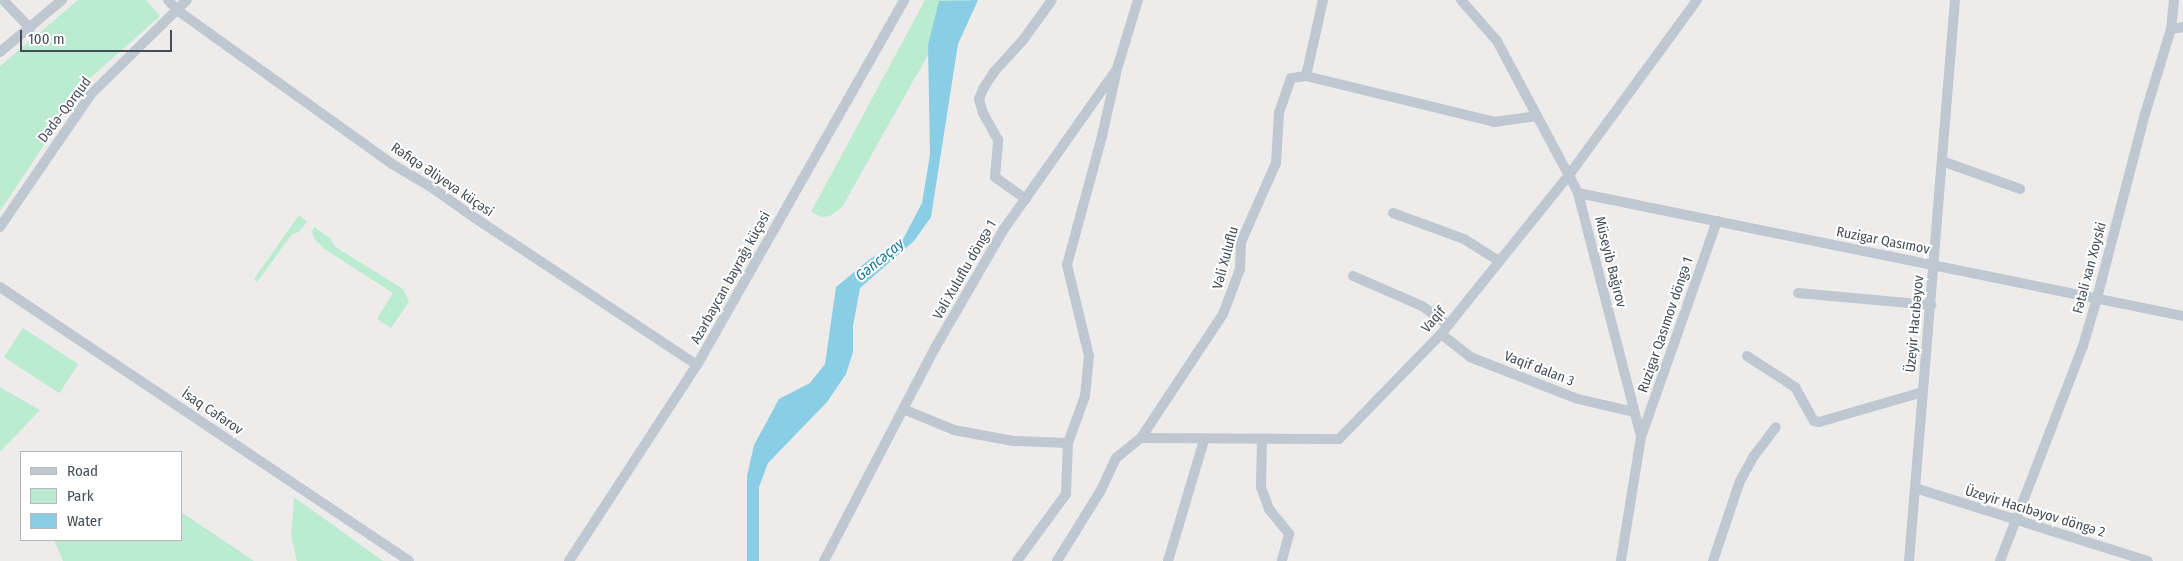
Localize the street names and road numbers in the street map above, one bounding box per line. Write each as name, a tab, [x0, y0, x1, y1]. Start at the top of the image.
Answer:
street label: Dədə-Qorqud	[35, 74, 95, 146]
street label: Rəfiqə Əliyeva küçəsi	[387, 139, 497, 221]
street label: Azərbaycan bayrağı küçəsi	[688, 209, 774, 347]
street label: Müseyib Bağırov	[1591, 215, 1629, 309]
street label: Vəli Xuluflu döngə 1	[930, 217, 1000, 323]
street label: Fətəli xan Xoyski	[2070, 220, 2110, 316]
street label: Ruzigar Qasımov	[1835, 224, 1931, 258]
street label: Vəli Xuluflu	[1210, 225, 1242, 291]
street label: Ruzigar Qasımov döngə 1	[1635, 255, 1697, 395]
street label: Üzeyir Hacıbəyov	[1902, 275, 1928, 373]
street label: Vaqif	[1418, 304, 1450, 336]
street label: Vaqif dalan 3	[1502, 348, 1576, 390]
street label: İsaq Cəfərov	[178, 385, 246, 439]
street label: Üzeyir Hacıbəyov döngə 2	[1963, 483, 2107, 541]

